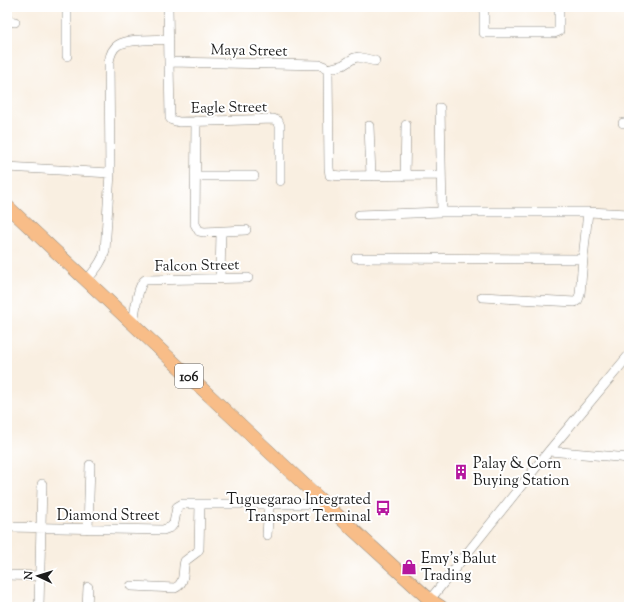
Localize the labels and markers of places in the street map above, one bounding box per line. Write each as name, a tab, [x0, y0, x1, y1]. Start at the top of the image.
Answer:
place label: Palay & Corn Buying Station	[473, 454, 569, 492]
building icon: Palay & Corn Buying Station	[452, 463, 470, 481]
place label: Tuguegarao Integrated Transport Terminal	[226, 490, 372, 528]
bus stop icon: Tuguegarao Integrated Transport Terminal	[374, 499, 392, 517]
place label: Emy’s Balut Trading	[421, 549, 496, 587]
shop icon: Emy’s Balut Trading	[400, 558, 418, 576]

